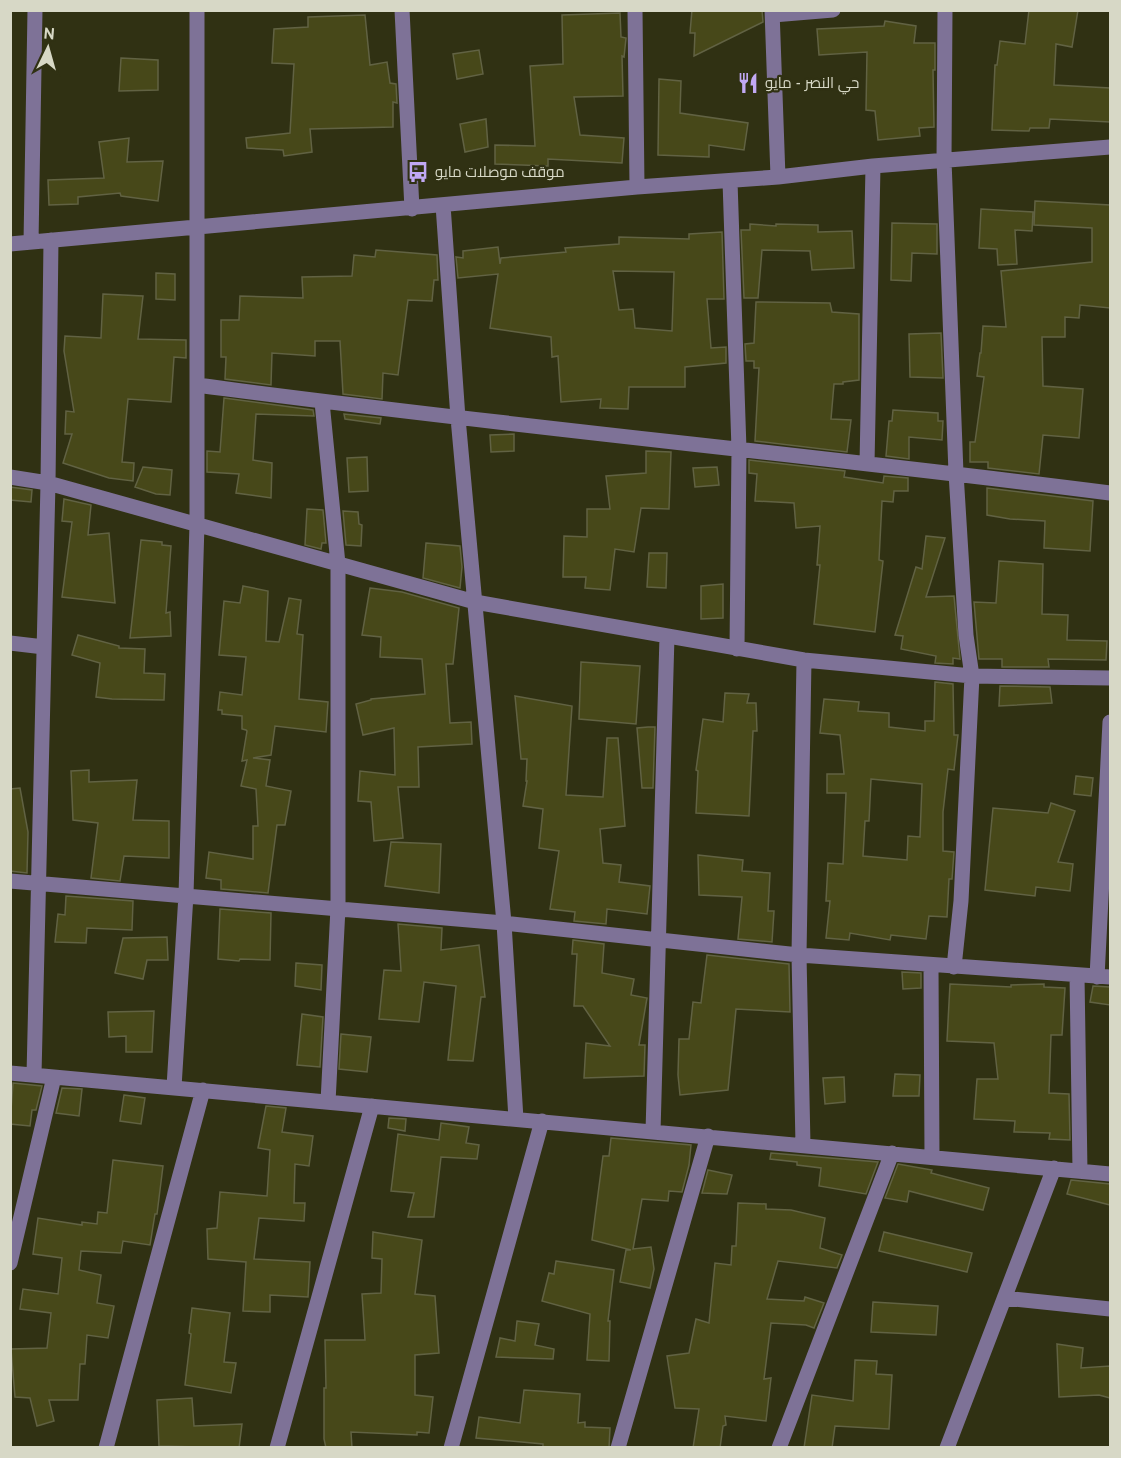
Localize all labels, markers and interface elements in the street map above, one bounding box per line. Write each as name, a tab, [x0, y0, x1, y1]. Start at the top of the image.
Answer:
north arrow	[18, 18, 78, 78]
text: N	[43, 25, 56, 46]
restaurant icon: حي النصر - مايو	[736, 71, 760, 95]
place label: حي النصر - مايو	[765, 75, 859, 95]
bus stop icon: موقف موصلات مايو	[406, 160, 430, 184]
place label: موقف موصلات مايو	[435, 164, 565, 183]

